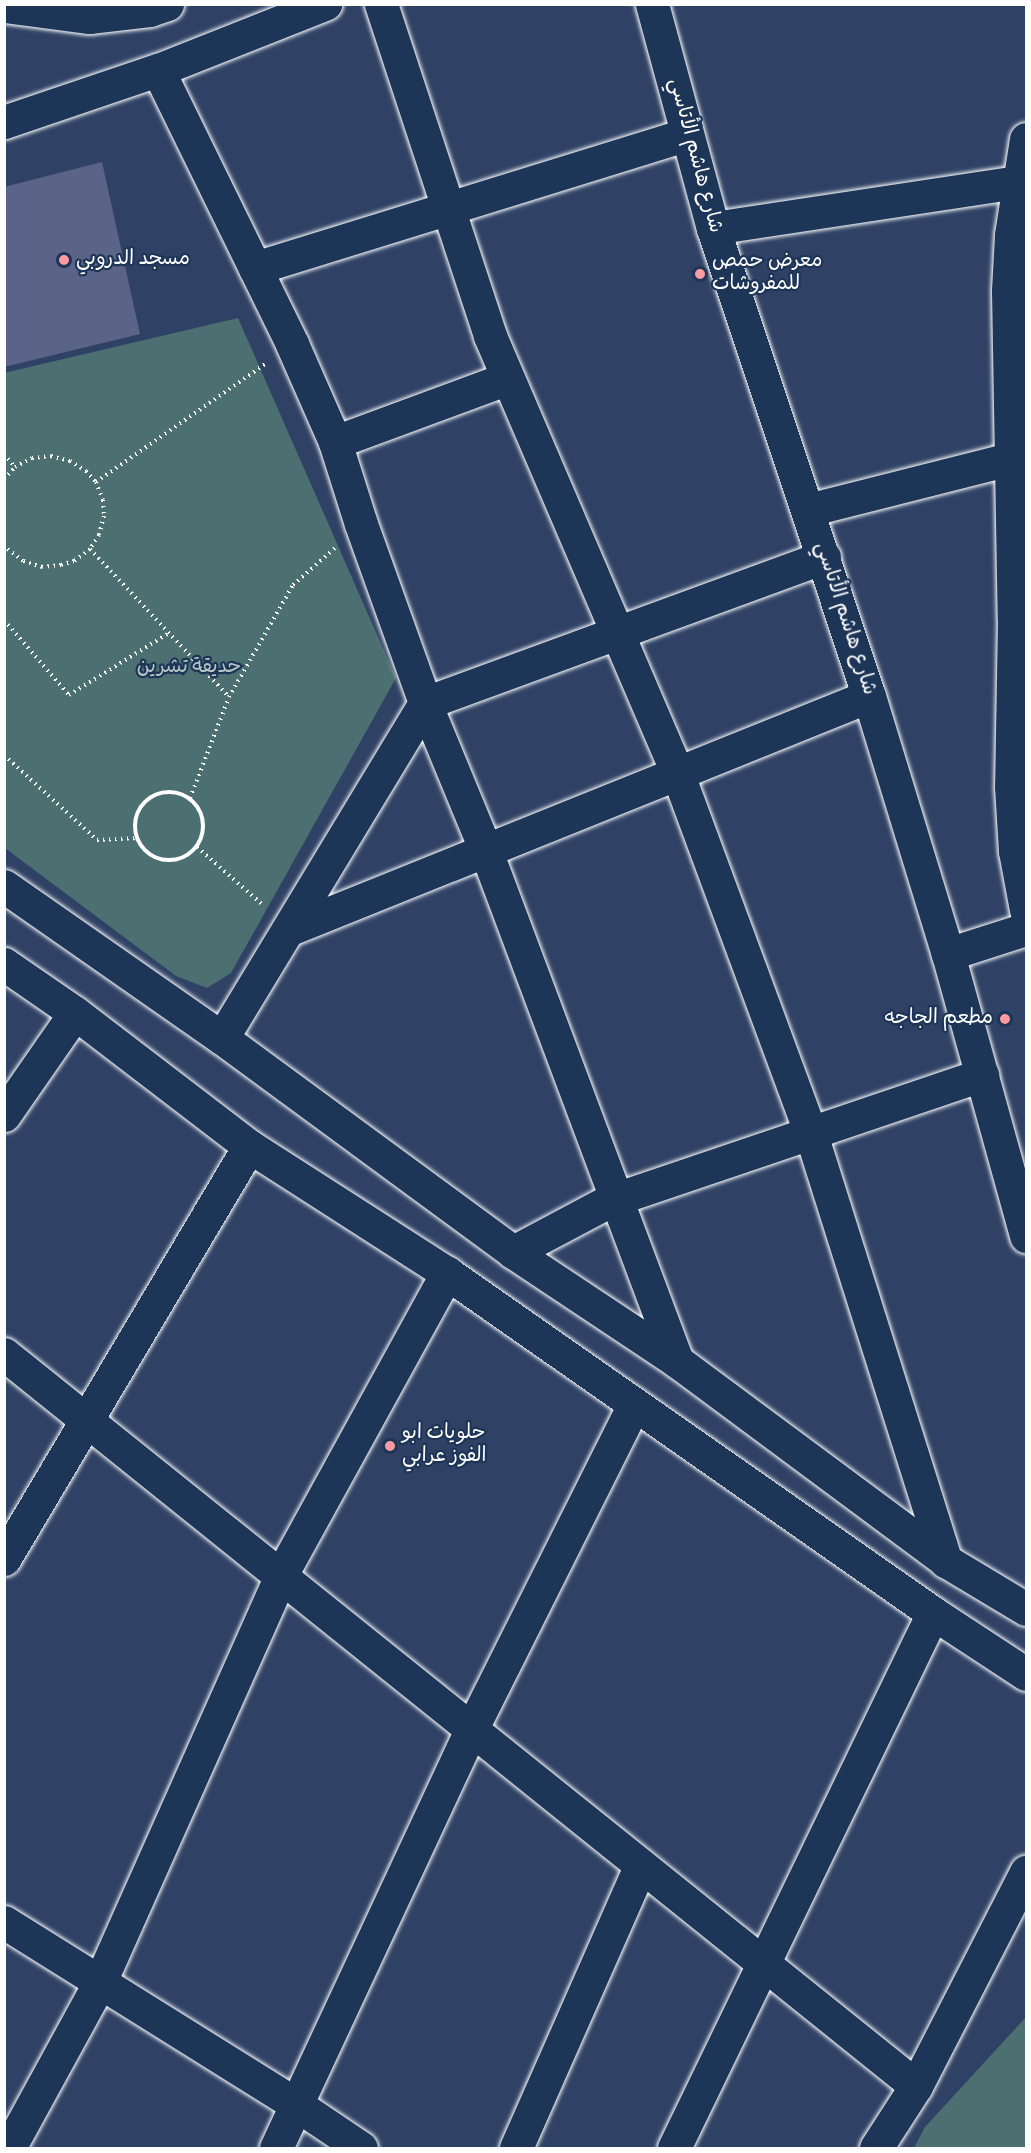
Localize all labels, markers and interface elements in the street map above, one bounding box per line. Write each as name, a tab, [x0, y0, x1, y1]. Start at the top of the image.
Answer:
street label: شارع هاشم الأتاسي	[662, 76, 726, 236]
place label: مسجد الدروبي	[76, 248, 190, 272]
place label: معرض حمص للمفروشات	[712, 250, 822, 297]
marker: مسجد الدروبي	[57, 253, 71, 267]
marker: معرض حمص للمفروشات	[693, 267, 707, 281]
street label: شارع هاشم الأتاسي	[808, 540, 880, 698]
park label: حديقة تشرين	[137, 656, 241, 680]
place label: مطعم الجاجه	[884, 1007, 993, 1031]
marker: مطعم الجاجه	[998, 1012, 1012, 1026]
place label: حلويات ابو الفوز عرابي	[402, 1422, 487, 1469]
marker: حلويات ابو الفوز عرابي	[383, 1439, 397, 1453]

